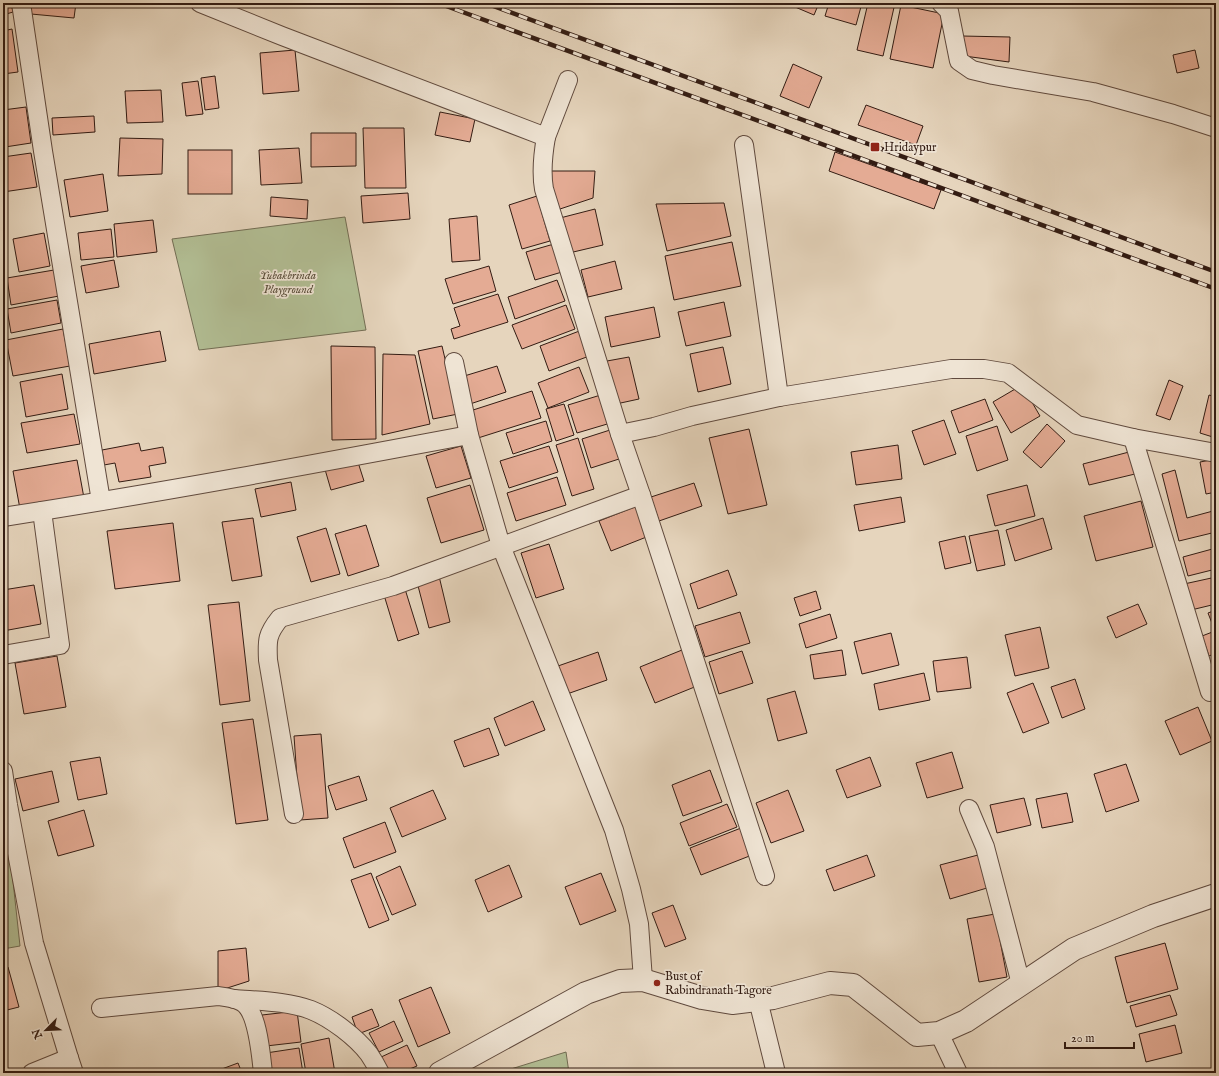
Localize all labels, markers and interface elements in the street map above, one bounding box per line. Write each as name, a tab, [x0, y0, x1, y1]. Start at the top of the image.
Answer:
place label: Hridaypur	[884, 140, 937, 156]
marker: Hridaypur	[869, 141, 881, 153]
park label: Yubakbrinda Playground	[260, 268, 316, 298]
place label: Bust of Rabindranath Tagore	[665, 969, 772, 998]
marker: Bust of Rabindranath Tagore	[652, 978, 662, 988]
north arrow	[26, 1010, 66, 1050]
scale bar	[1065, 1024, 1134, 1050]
text: N	[29, 1026, 47, 1042]
text: 20 m	[1071, 1031, 1094, 1046]

